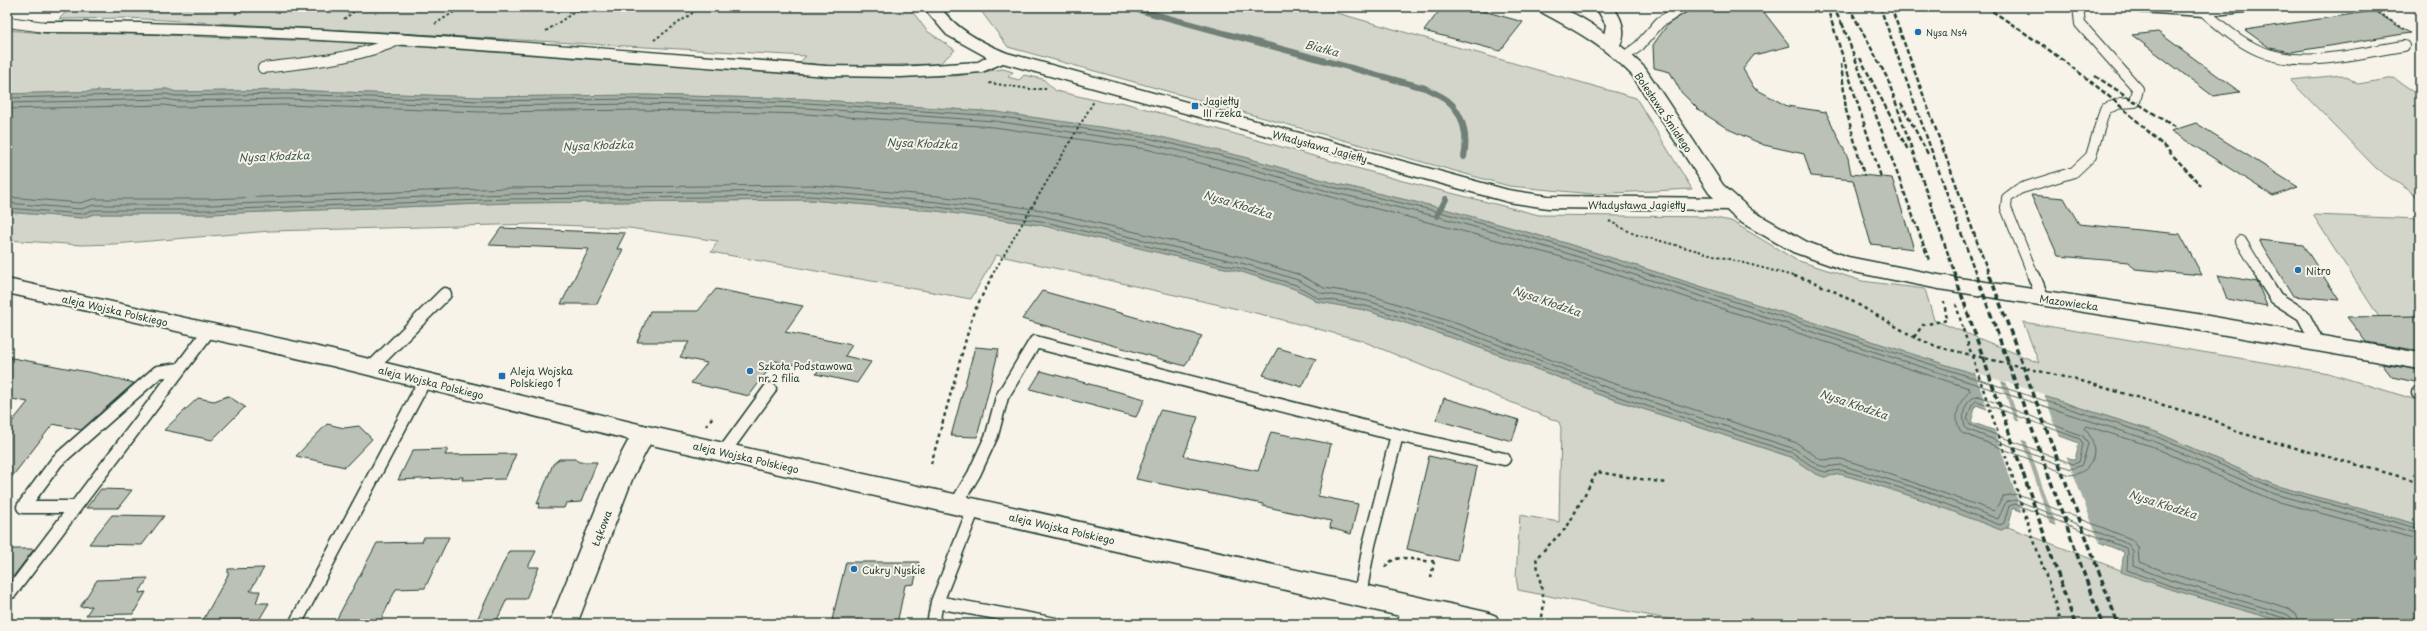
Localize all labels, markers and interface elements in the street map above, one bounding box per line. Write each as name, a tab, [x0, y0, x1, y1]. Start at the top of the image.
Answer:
place label: Nysa Ns4	[1926, 25, 1968, 39]
marker: Nysa Ns4	[1913, 27, 1923, 37]
water label: Białka	[1303, 35, 1342, 61]
street label: Bolesława Śmiałego	[1632, 69, 1697, 155]
place label: Jagiełły III rzeka	[1203, 93, 1243, 120]
marker: Jagiełły III rzeka	[1190, 101, 1200, 111]
street label: Władysława Jagiełły	[1270, 126, 1370, 167]
water label: Nysa Kłodzka	[886, 133, 959, 153]
water label: Nysa Kłodzka	[562, 135, 635, 155]
water label: Nysa Kłodzka	[238, 146, 311, 166]
water label: Nysa Kłodzka	[1202, 186, 1275, 223]
street label: Władysława Jagiełły	[1588, 197, 1686, 213]
place label: Nitro	[2306, 263, 2331, 278]
marker: Nitro	[2293, 265, 2303, 275]
water label: Nysa Kłodzka	[1511, 281, 1584, 321]
street label: Mazowiecka	[2039, 290, 2100, 314]
street label: aleja Wojska Polskiego	[61, 291, 170, 330]
place label: Szkoła Podstawowa nr 2 filia	[758, 358, 853, 385]
street label: aleja Wojska Polskiego	[377, 362, 486, 402]
place label: Aleja Wojska Polskiego 1	[510, 363, 574, 390]
marker: Szkoła Podstawowa nr 2 filia	[745, 366, 755, 376]
marker: Aleja Wojska Polskiego 1	[497, 371, 507, 381]
water label: Nysa Kłodzka	[1818, 384, 1891, 424]
street label: aleja Wojska Polskiego	[692, 438, 801, 477]
water label: Nysa Kłodzka	[2127, 485, 2200, 523]
street label: Łąkowa	[587, 507, 615, 548]
street label: aleja Wojska Polskiego	[1008, 509, 1117, 548]
place label: Cukry Nyskie	[862, 562, 925, 578]
marker: Cukry Nyskie	[849, 564, 859, 574]

